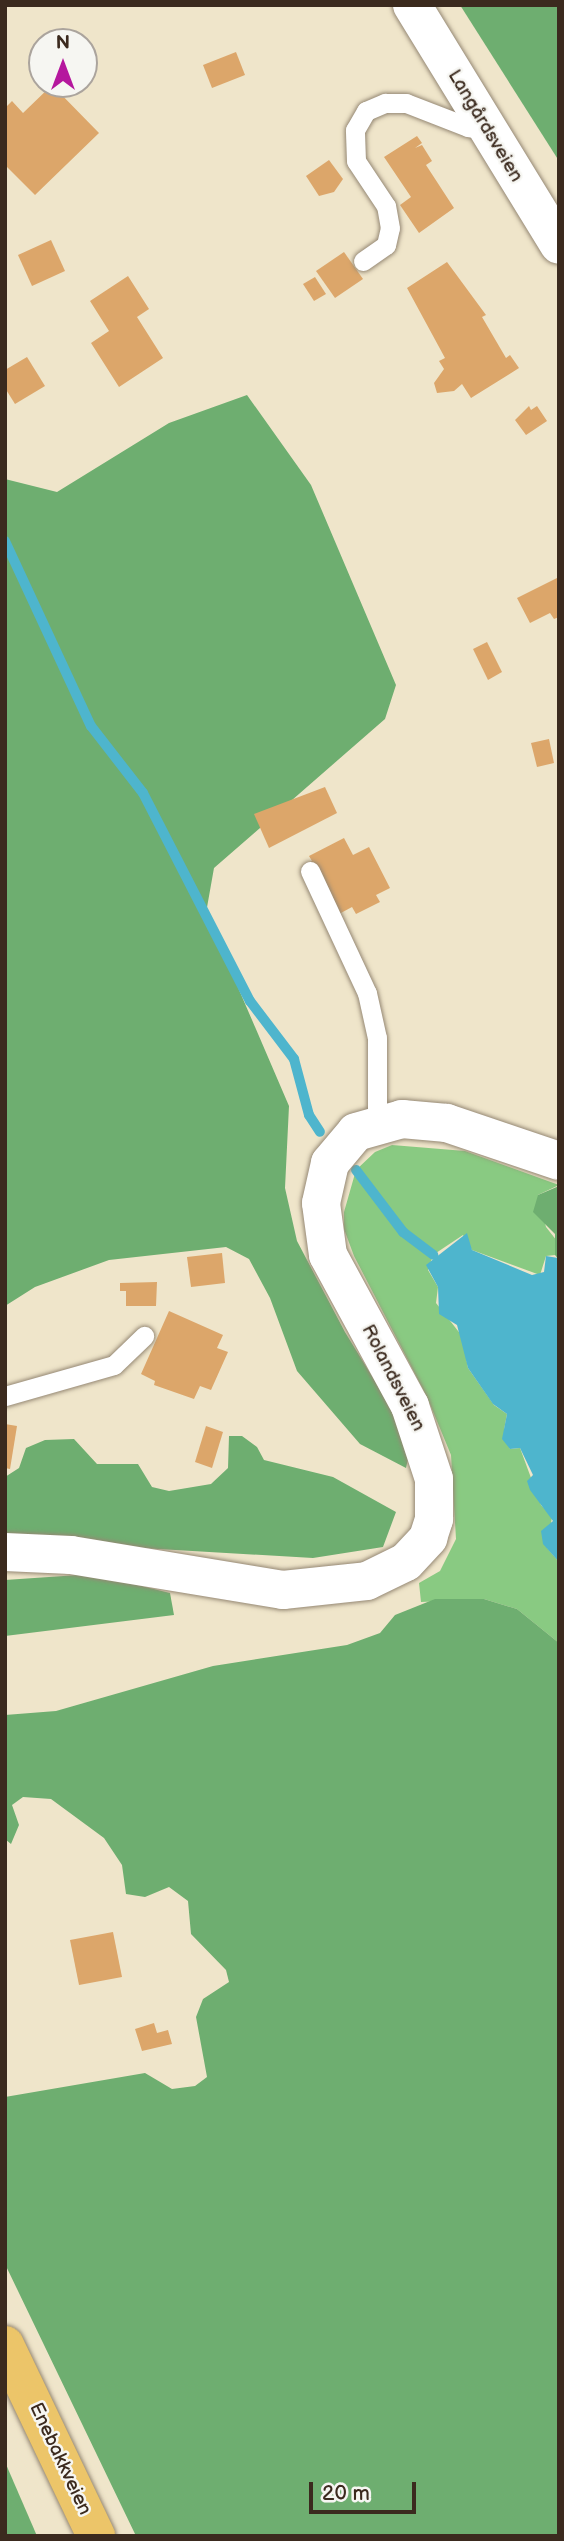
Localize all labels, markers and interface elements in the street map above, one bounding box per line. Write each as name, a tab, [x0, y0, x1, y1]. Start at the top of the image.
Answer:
north arrow	[28, 28, 98, 98]
text: N	[56, 32, 70, 55]
street label: Langårdsveien	[443, 66, 527, 186]
street label: Rolandsveien	[356, 1321, 430, 1435]
street label: Enebakkveien	[24, 2399, 96, 2519]
scale bar	[312, 2468, 419, 2512]
text: 20 m	[322, 2481, 370, 2506]

